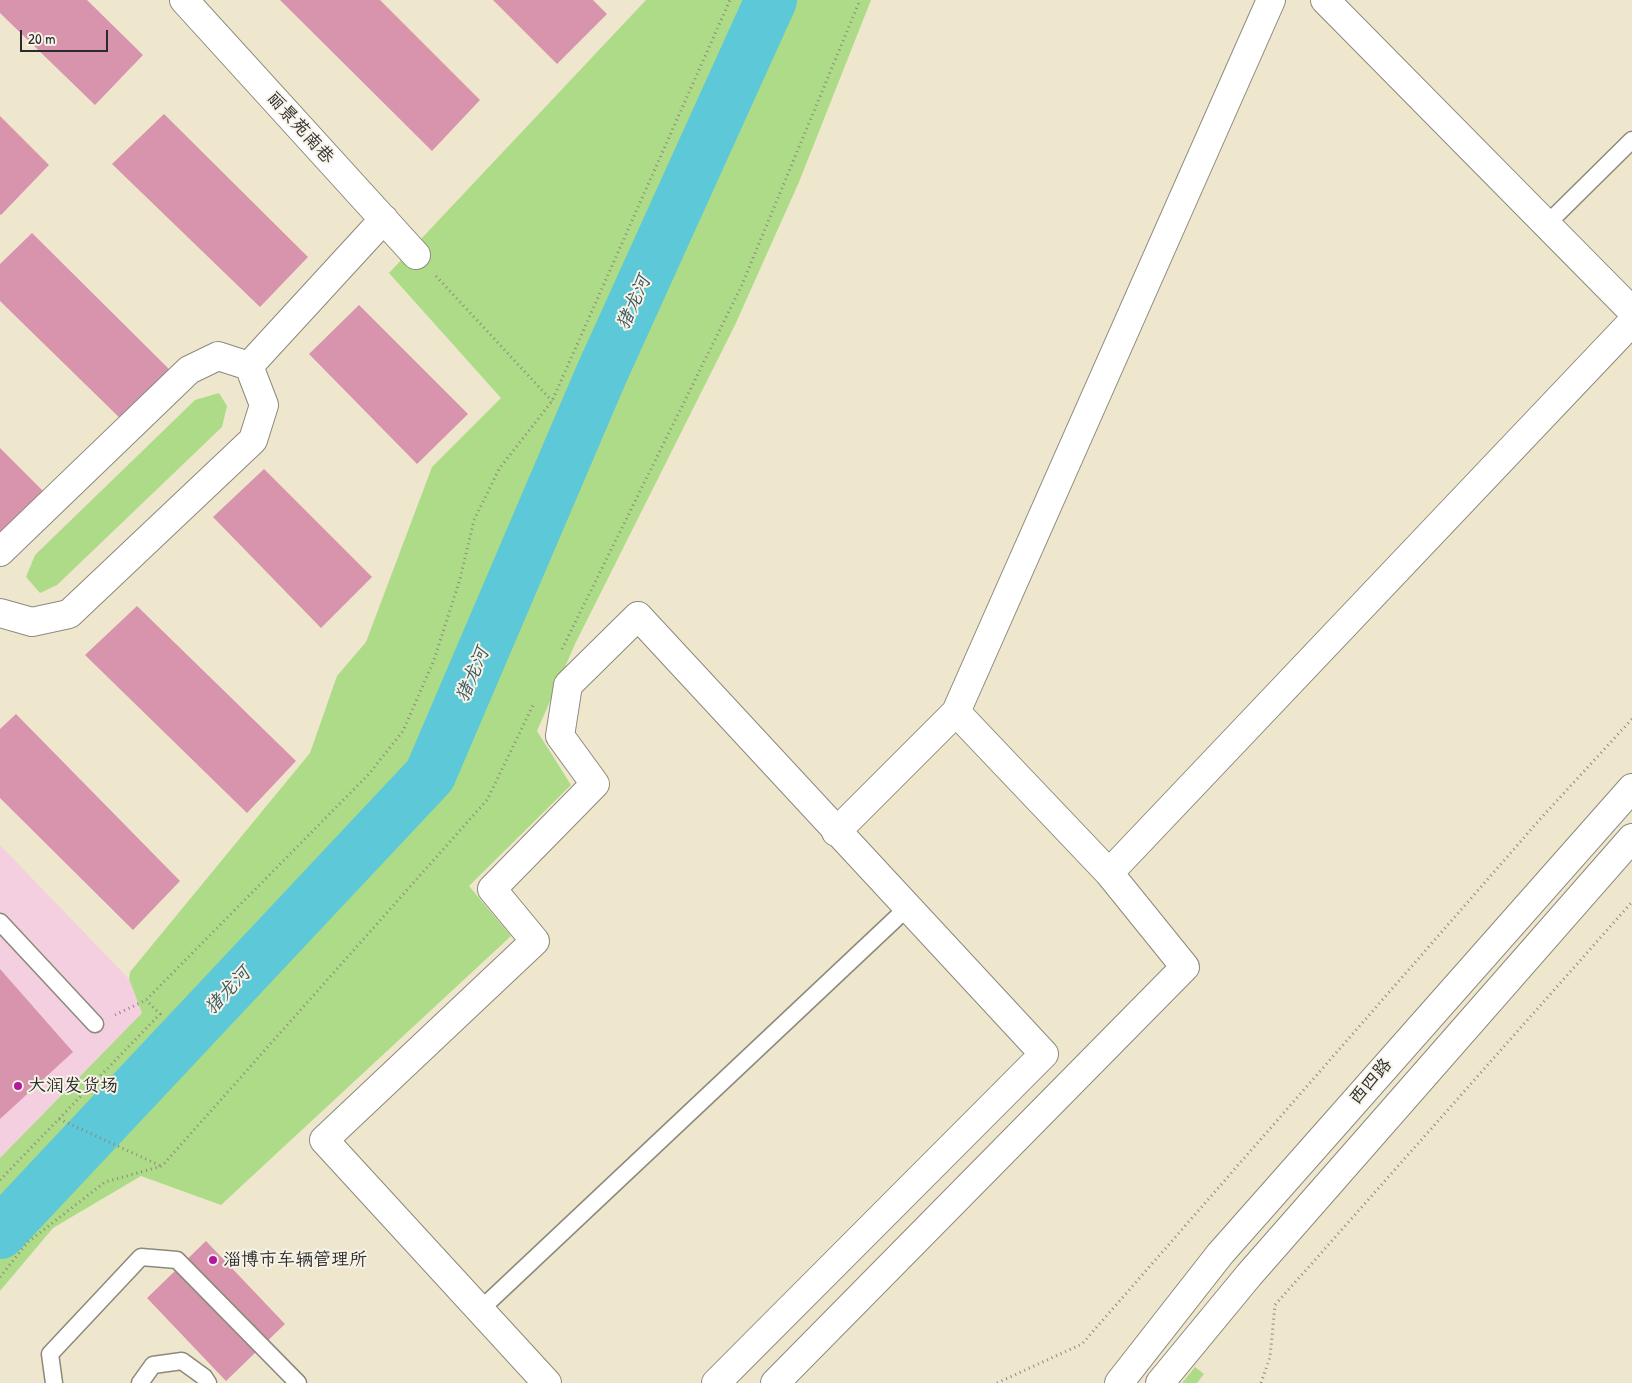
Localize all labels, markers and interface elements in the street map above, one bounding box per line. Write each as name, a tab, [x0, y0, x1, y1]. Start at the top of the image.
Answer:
scale bar	[22, 20, 110, 52]
text: 20 m	[28, 28, 55, 49]
street label: 丽景苑南巷	[262, 87, 338, 169]
water label: 猪龙河	[612, 272, 656, 334]
water label: 猪龙河	[451, 644, 495, 706]
water label: 猪龙河	[200, 962, 256, 1020]
street label: 西四路	[1345, 1055, 1397, 1109]
place label: 大润发货场	[28, 1075, 118, 1097]
marker: 大润发货场	[12, 1080, 24, 1092]
place label: 淄博市车辆管理所	[223, 1249, 367, 1271]
marker: 淄博市车辆管理所	[207, 1254, 219, 1266]

